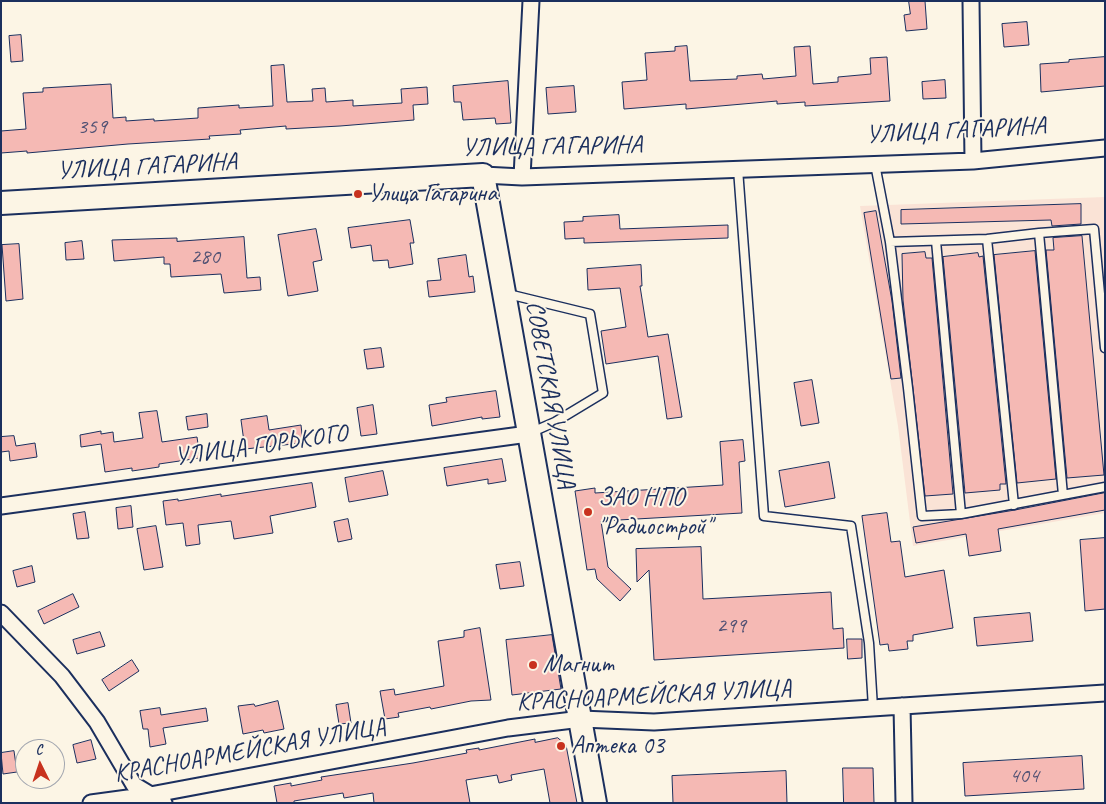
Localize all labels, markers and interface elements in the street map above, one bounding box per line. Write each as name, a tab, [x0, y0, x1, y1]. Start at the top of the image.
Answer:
street label: УЛИЦА ГАГАРИНА	[865, 111, 1047, 151]
house number: 359	[77, 114, 107, 140]
street label: УЛИЦА ГАГАРИНА	[462, 130, 642, 164]
street label: УЛИЦА ГАГАРИНА	[56, 147, 238, 187]
place label: Улица Гагарина	[368, 179, 497, 209]
marker: Улица Гагарина	[352, 188, 364, 200]
house number: 280	[190, 244, 220, 270]
street label: СОВЕТСКАЯ УЛИЦА	[519, 299, 581, 491]
street label: УЛИЦА ГОРЬКОГО	[173, 419, 349, 473]
place label: ЗАО НПО "Радиострой"	[598, 483, 711, 542]
marker: ЗАО НПО "Радиострой"	[582, 506, 594, 518]
house number: 299	[716, 613, 746, 639]
place label: Магнит	[543, 650, 614, 680]
marker: Магнит	[527, 659, 539, 671]
street label: КРАСНОАРМЕЙСКАЯ УЛИЦА	[516, 674, 792, 718]
street label: КРАСНОАРМЕЙСКАЯ УЛИЦА	[112, 712, 388, 790]
place label: Аптека 03	[571, 731, 664, 761]
north arrow	[15, 739, 65, 789]
marker: Аптека 03	[555, 740, 567, 752]
text: С	[35, 741, 43, 758]
house number: 404	[1009, 763, 1039, 789]

